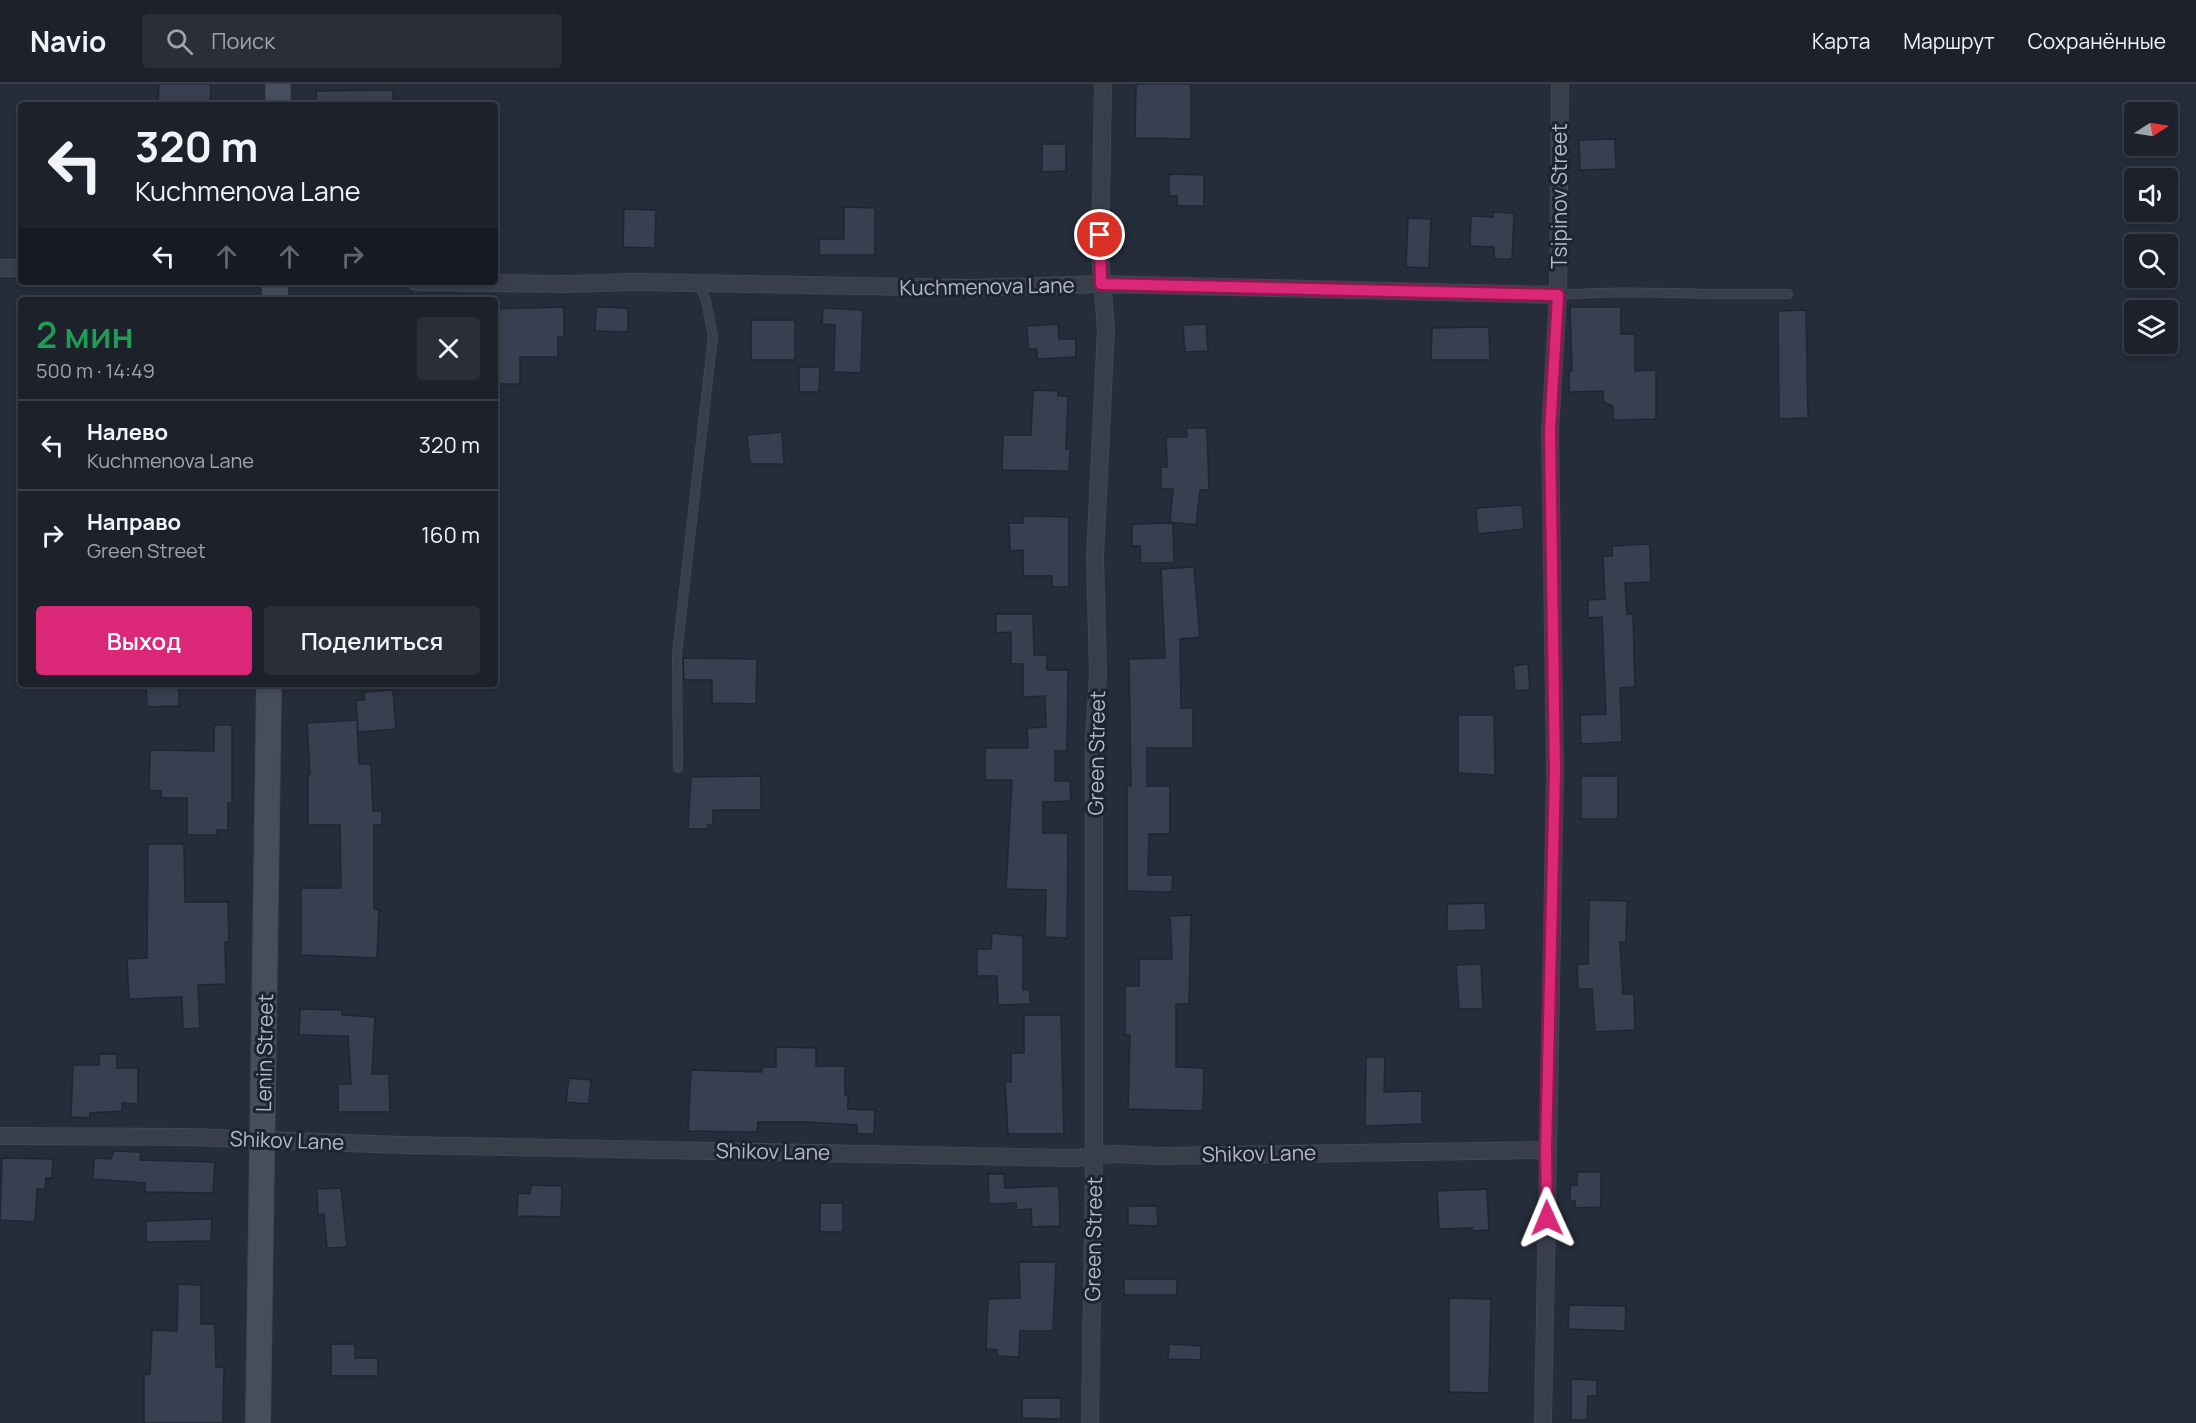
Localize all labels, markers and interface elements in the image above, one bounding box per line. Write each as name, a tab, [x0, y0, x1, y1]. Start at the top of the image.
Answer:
search box	[142, 14, 562, 68]
text: Navio	[30, 22, 106, 60]
icon: search	[163, 25, 196, 58]
text: Поиск	[211, 26, 275, 56]
text: Карта	[1812, 27, 1870, 55]
text: Маршрут	[1903, 27, 1995, 55]
text: Сохранённые	[2028, 27, 2166, 55]
north arrow	[2124, 102, 2178, 156]
map controls	[2124, 102, 2178, 354]
text: 320 m	[135, 117, 258, 175]
street label: Tsipinov Street	[1545, 123, 1573, 269]
icon: left	[36, 126, 114, 204]
button: sound	[2124, 168, 2178, 222]
text: Kuchmenova Lane	[135, 172, 360, 209]
pin	[1074, 209, 1125, 260]
icon: arrive	[1083, 218, 1116, 251]
button: search	[2124, 234, 2178, 288]
icon: left	[147, 240, 180, 273]
icon: ahead	[210, 240, 243, 273]
icon: ahead	[273, 240, 306, 273]
icon: right	[336, 240, 369, 273]
street label: Kuchmenova Lane	[899, 270, 1075, 302]
button: layers	[2124, 300, 2178, 354]
text: 2 мин	[36, 310, 133, 359]
button: close	[417, 317, 480, 380]
text: 500 m · 14:49	[36, 357, 155, 384]
text: Налево	[87, 417, 168, 447]
icon: left	[36, 429, 69, 462]
text: 320 m	[419, 430, 480, 460]
text: Kuchmenova Lane	[87, 447, 254, 474]
text: Направо	[87, 507, 181, 537]
icon: right	[36, 519, 69, 552]
text: 160 m	[421, 520, 480, 550]
text: Green Street	[87, 537, 206, 564]
button: Выход	[36, 606, 252, 675]
button: Поделиться	[264, 606, 480, 675]
street label: Green Street	[1081, 690, 1111, 816]
street label: Lenin Street	[249, 994, 279, 1112]
street label: Shikov Lane	[229, 1124, 345, 1156]
street label: Shikov Lane	[716, 1136, 830, 1166]
street label: Shikov Lane	[1202, 1138, 1316, 1168]
street label: Green Street	[1078, 1176, 1108, 1302]
position arrow	[1515, 1186, 1579, 1250]

